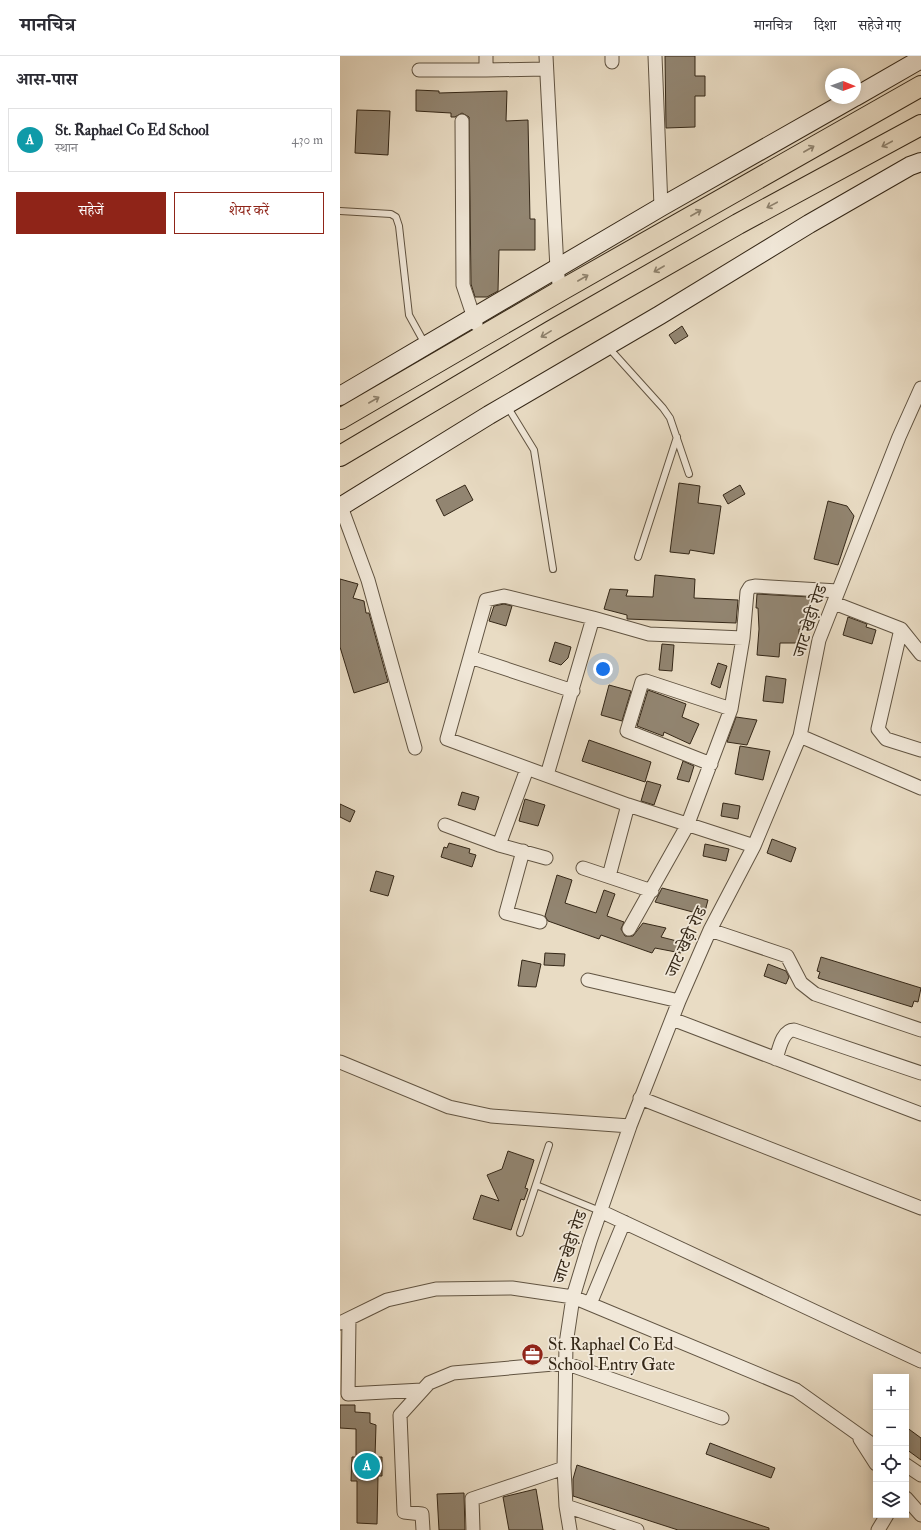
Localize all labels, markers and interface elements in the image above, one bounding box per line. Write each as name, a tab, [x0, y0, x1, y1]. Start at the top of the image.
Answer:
text: मानचित्र	[20, 13, 75, 37]
text: मानचित्र	[754, 17, 792, 34]
text: दिशा	[814, 17, 836, 34]
text: सहेजे गए	[858, 17, 901, 34]
north arrow	[825, 68, 861, 104]
text: आस-पास	[16, 69, 77, 90]
text: St. Raphael Co Ed School	[55, 121, 209, 140]
text: A	[26, 132, 34, 148]
text: 430 m	[292, 132, 323, 148]
text: स्थान	[55, 140, 78, 156]
one-way arrow	[881, 141, 893, 148]
one-way arrow	[803, 145, 815, 153]
button: सहेजें	[16, 192, 166, 234]
button: शेयर करें	[174, 192, 324, 234]
one-way arrow	[766, 202, 778, 210]
one-way arrow	[690, 209, 702, 217]
one-way arrow	[653, 265, 665, 273]
one-way arrow	[577, 273, 589, 281]
one-way arrow	[540, 330, 552, 338]
one-way arrow	[368, 395, 380, 403]
street label: जाट खेड़ी रोड	[788, 581, 832, 661]
your location	[593, 659, 613, 679]
street label: जाट खेड़ी रोड	[660, 902, 712, 982]
street label: जाट खेड़ी रोड	[548, 1207, 592, 1287]
place label: St. Raphael Co Ed School Entry Gate	[548, 1334, 675, 1376]
office icon: St. Raphael Co Ed School Entry Gate	[519, 1341, 545, 1367]
map controls	[873, 1374, 909, 1518]
button: +	[873, 1374, 909, 1410]
button: −	[873, 1410, 909, 1446]
button: locate	[873, 1446, 909, 1482]
pin: A	[354, 1451, 380, 1481]
button: layers	[873, 1482, 909, 1518]

